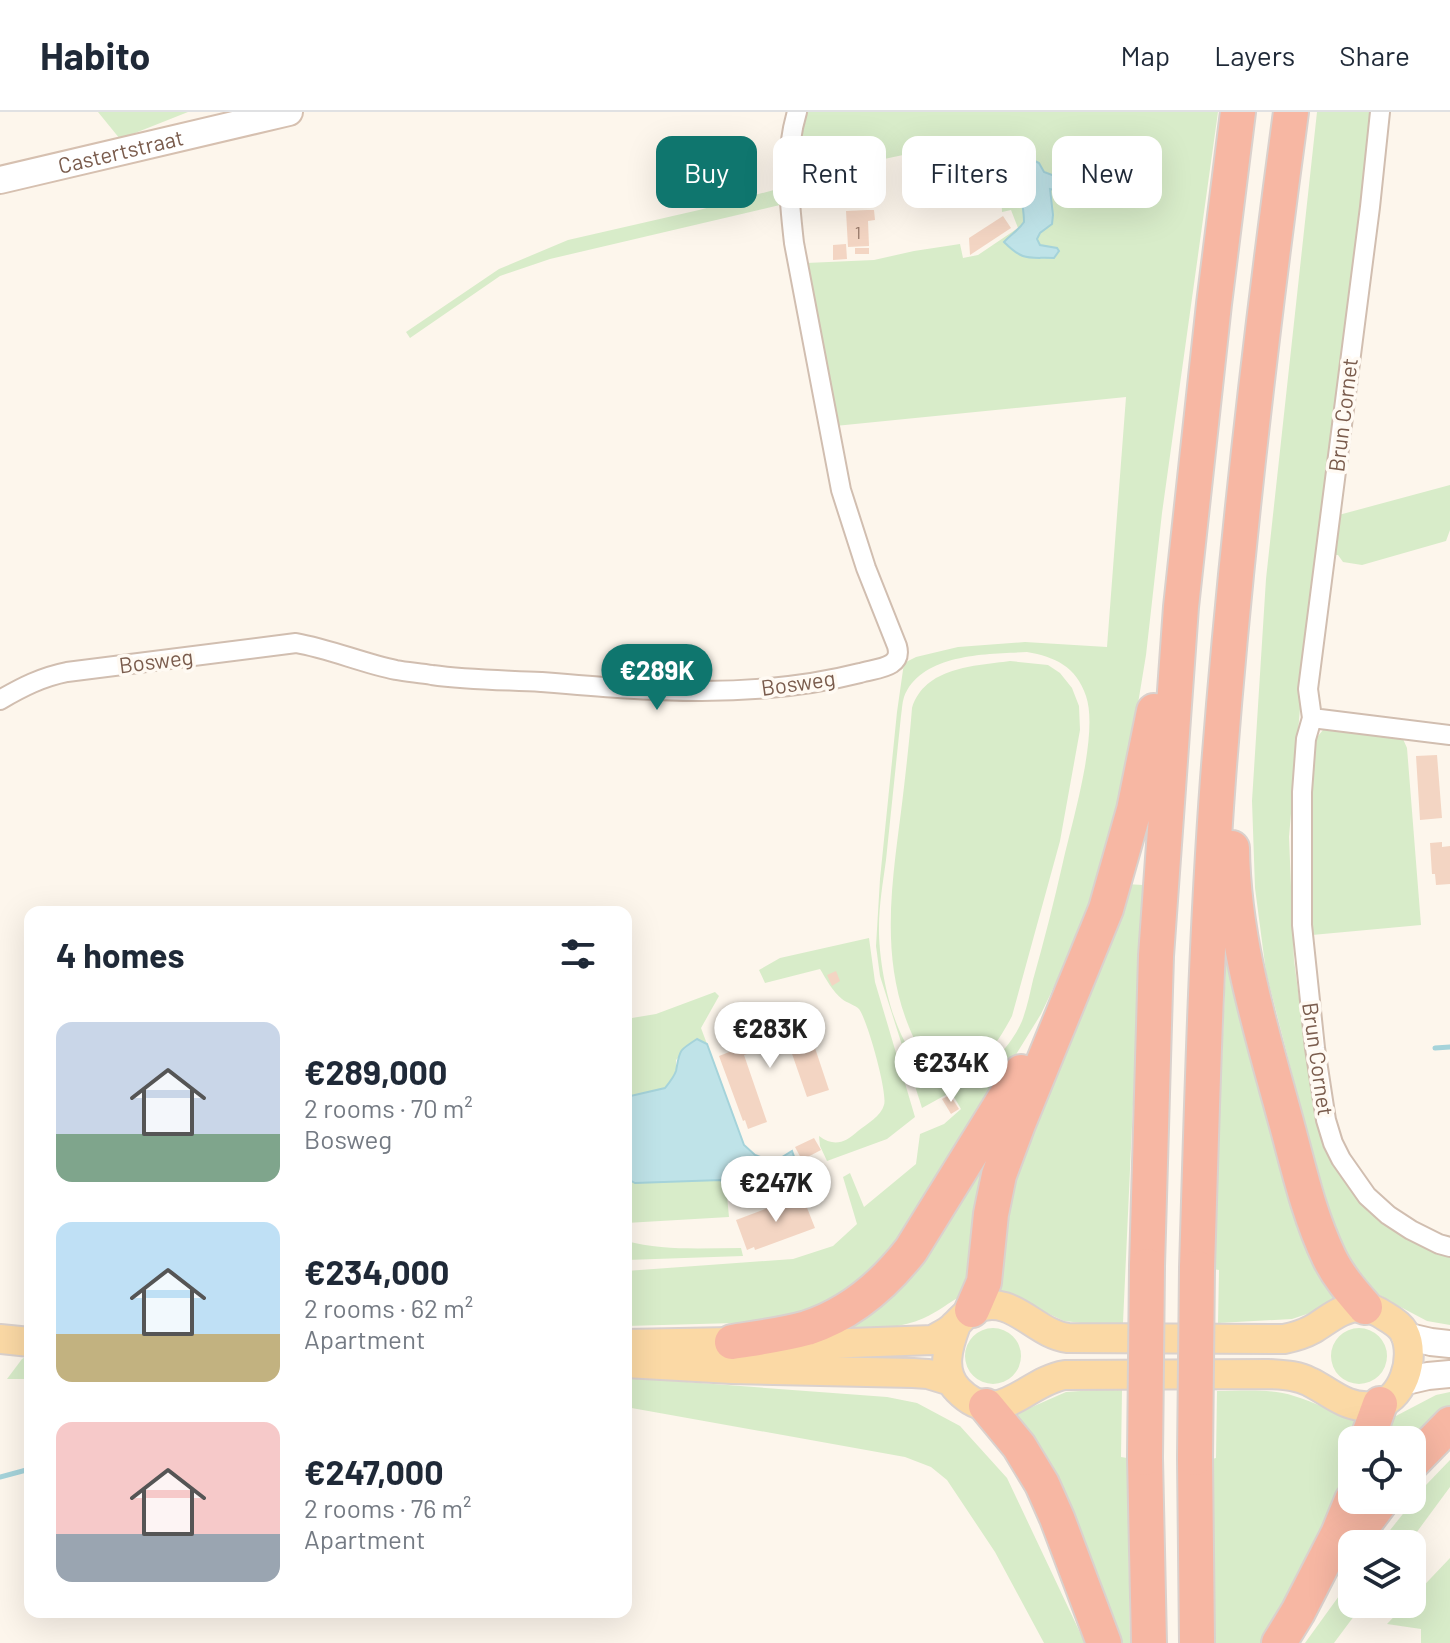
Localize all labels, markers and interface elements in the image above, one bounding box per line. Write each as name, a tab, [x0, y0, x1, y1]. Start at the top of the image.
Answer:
text: Habito	[40, 32, 150, 78]
text: Map	[1120, 38, 1170, 72]
text: Layers	[1214, 38, 1295, 72]
text: Share	[1339, 38, 1410, 72]
street label: Castertstraat	[55, 123, 186, 178]
chip: Buy	[656, 136, 757, 208]
chip: Rent	[773, 136, 886, 208]
chip: Filters	[902, 136, 1036, 208]
chip: New	[1052, 136, 1162, 208]
house number: 1	[855, 221, 861, 243]
street label: Brun Cornet	[1322, 356, 1362, 473]
street label: Bosweg	[117, 643, 195, 677]
pin: €289K	[601, 644, 713, 712]
text: €289K	[619, 654, 695, 685]
street label: Bosweg	[759, 664, 837, 700]
icon: filters	[556, 932, 600, 976]
text: 4 homes	[56, 934, 185, 975]
street label: Brun Cornet	[1298, 1000, 1340, 1117]
pin: €283K	[714, 1002, 826, 1070]
text: €283K	[732, 1012, 808, 1043]
pin: €234K	[895, 1036, 1007, 1104]
text: €234K	[913, 1046, 989, 1077]
text: €289,000	[304, 1051, 447, 1092]
icon: home	[120, 1054, 216, 1150]
text: 2 rooms · 70 m²	[304, 1092, 473, 1123]
text: Bosweg	[304, 1123, 392, 1154]
pin: €247K	[720, 1156, 832, 1224]
text: €247K	[739, 1166, 813, 1197]
text: €234,000	[304, 1251, 449, 1292]
icon: home	[120, 1254, 216, 1350]
text: 2 rooms · 62 m²	[304, 1292, 473, 1323]
text: Apartment	[304, 1323, 425, 1354]
map controls	[1338, 1426, 1426, 1618]
button: locate	[1338, 1426, 1426, 1514]
text: €247,000	[304, 1451, 444, 1492]
icon: home	[120, 1454, 216, 1550]
text: 2 rooms · 76 m²	[304, 1492, 472, 1523]
text: Apartment	[304, 1523, 425, 1554]
button: layers	[1338, 1530, 1426, 1618]

